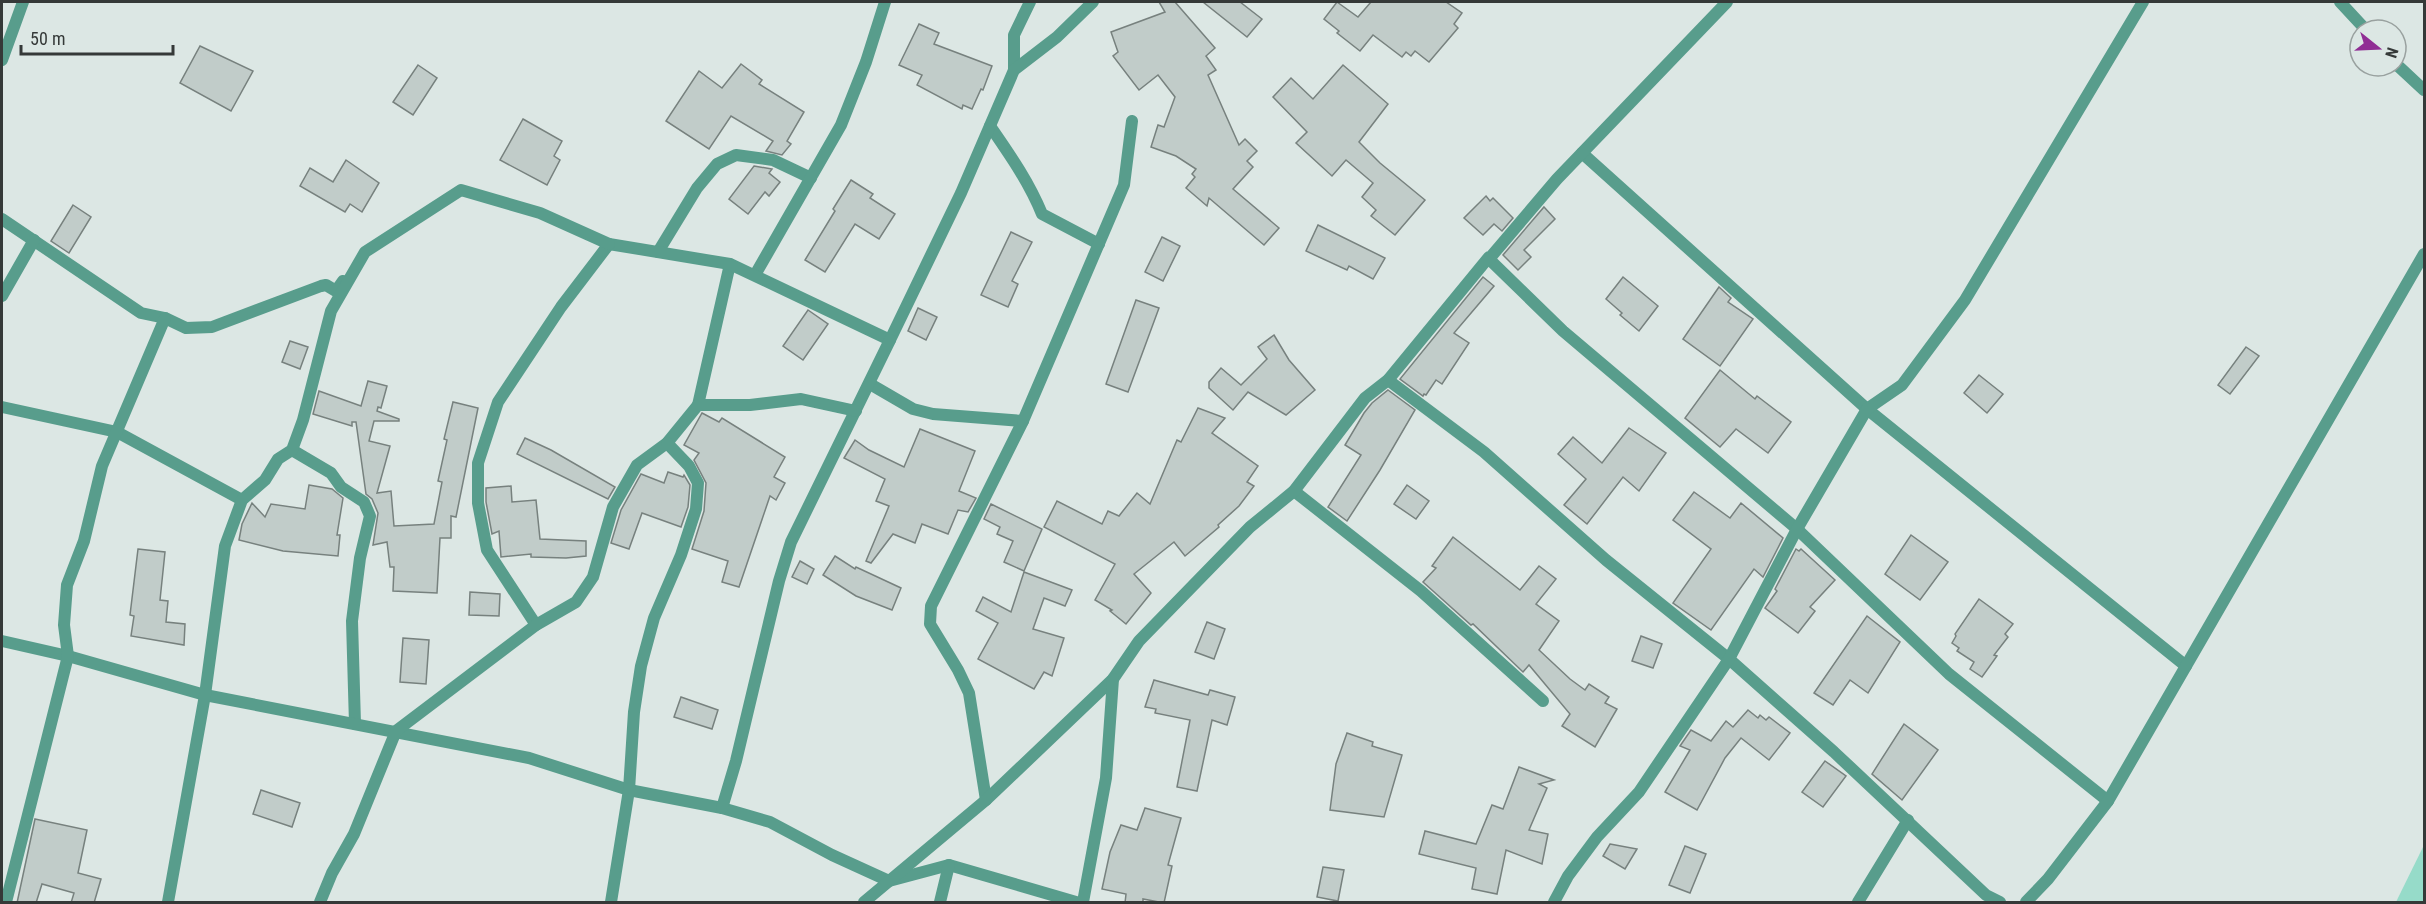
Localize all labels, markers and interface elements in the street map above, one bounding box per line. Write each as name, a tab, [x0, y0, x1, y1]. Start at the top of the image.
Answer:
scale bar	[21, 18, 172, 56]
north arrow	[2348, 18, 2408, 78]
text: 50 m	[30, 28, 65, 49]
text: N	[2381, 45, 2402, 60]

